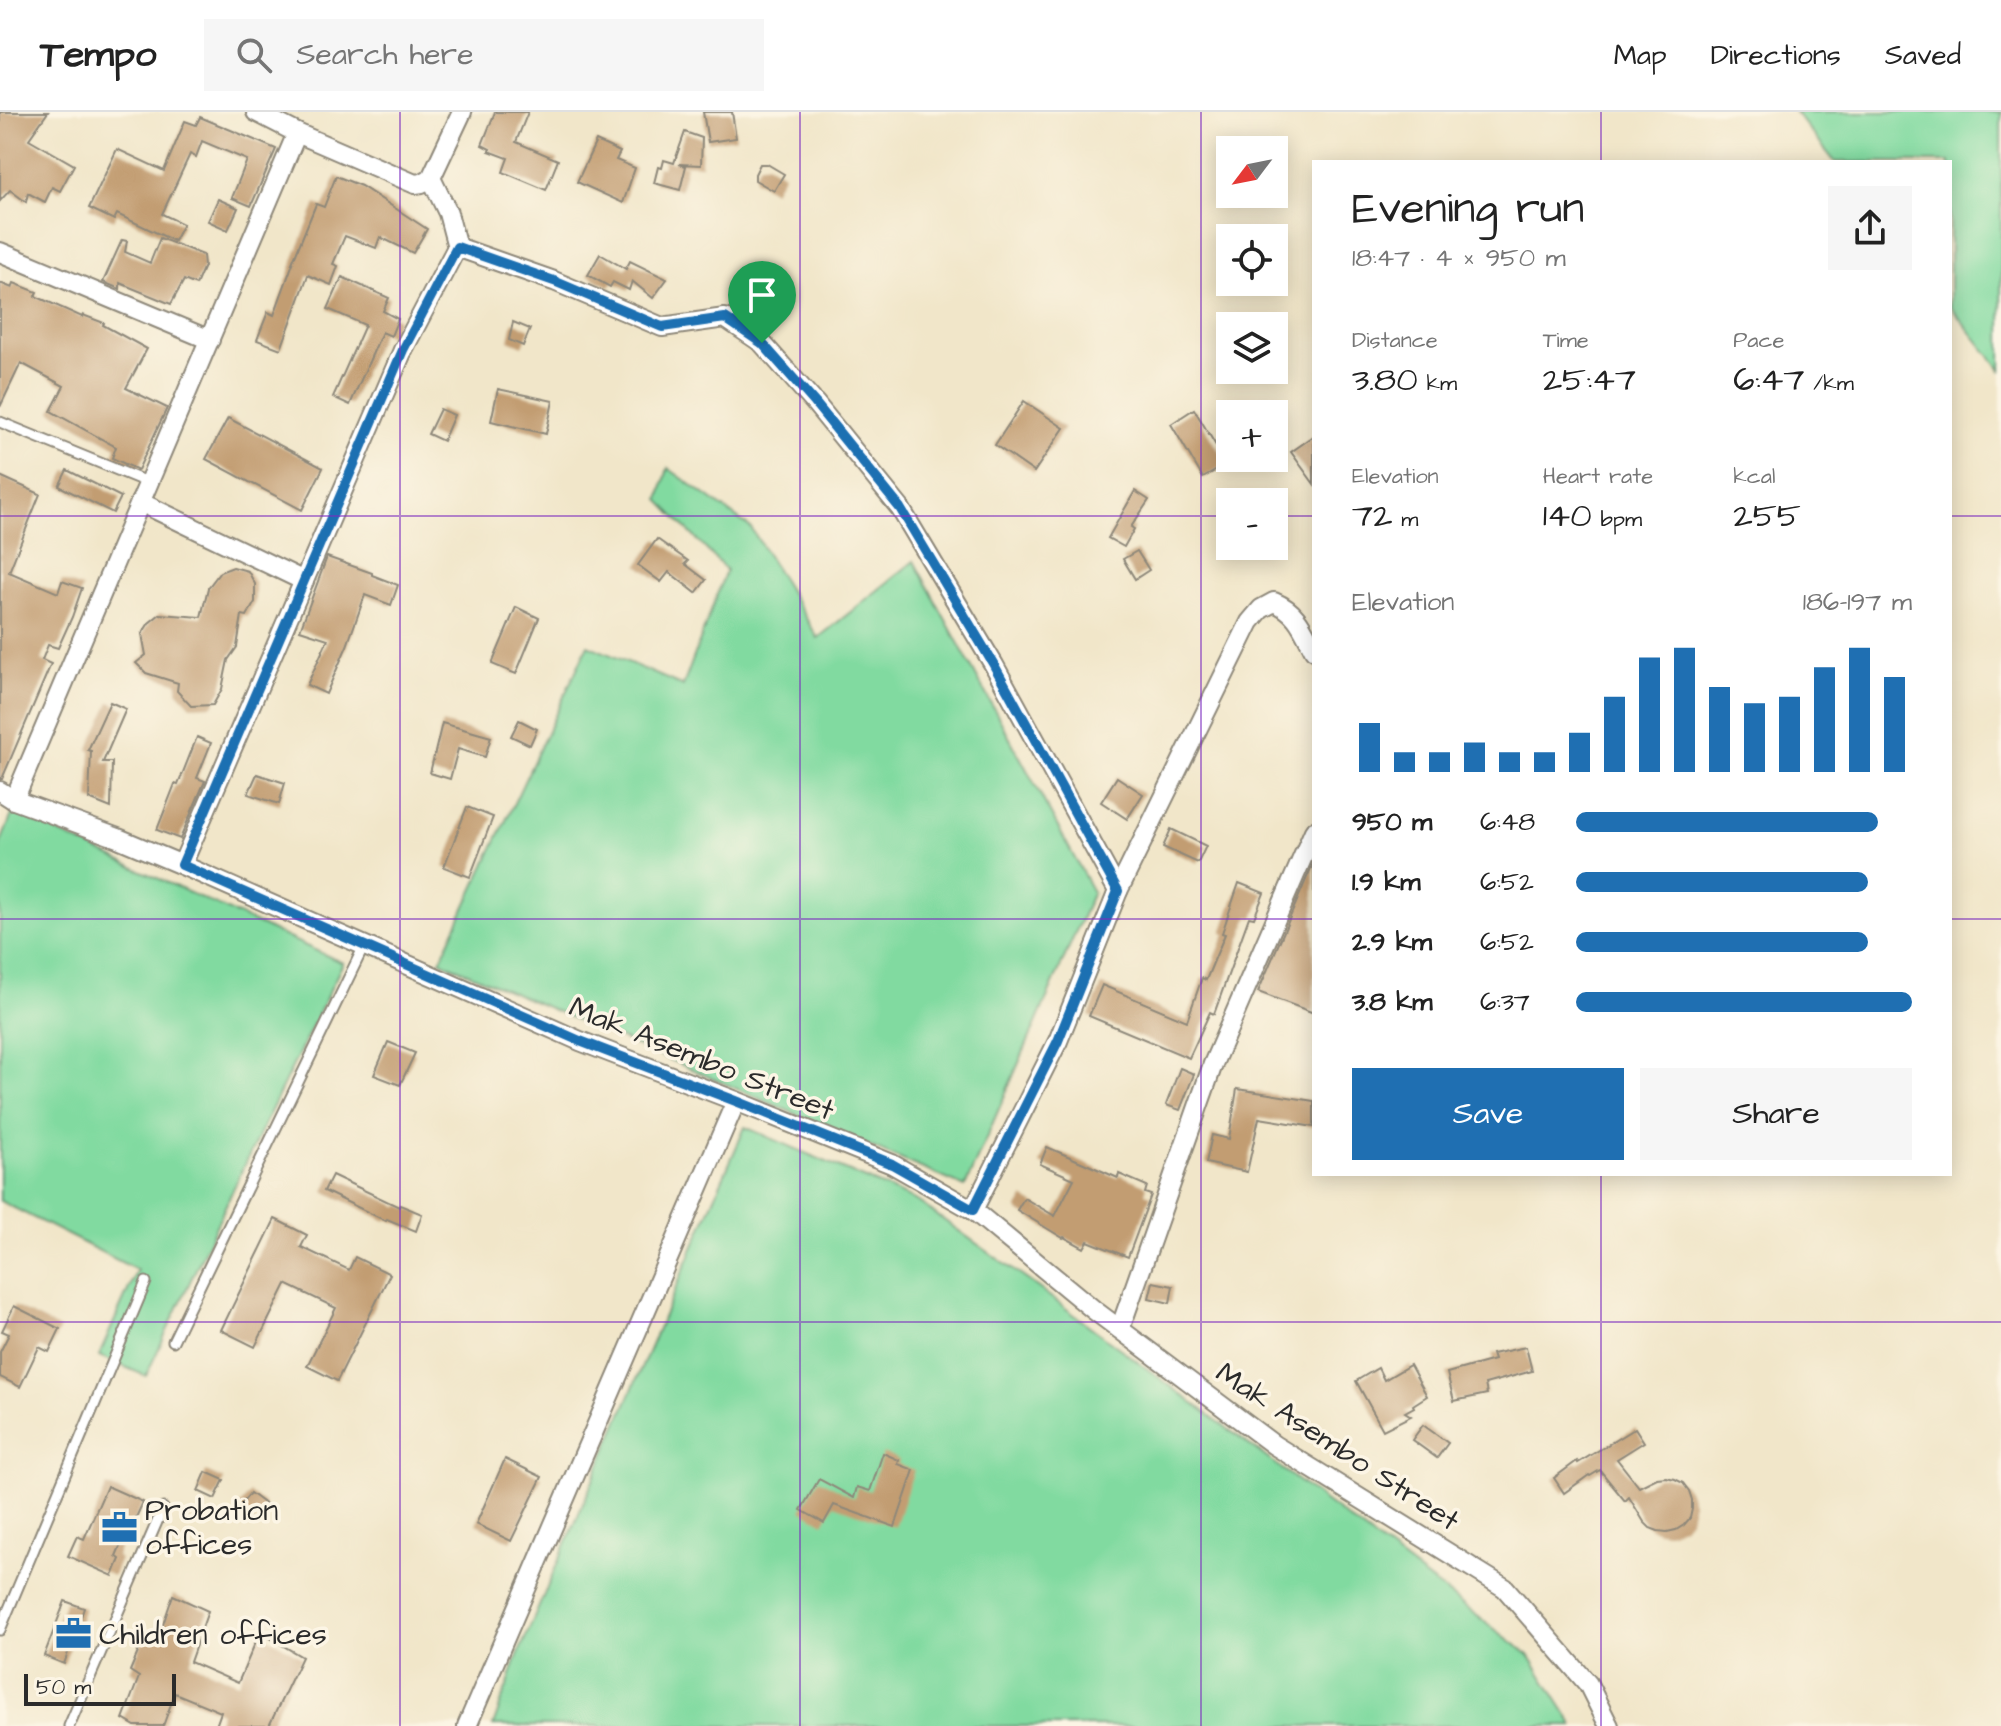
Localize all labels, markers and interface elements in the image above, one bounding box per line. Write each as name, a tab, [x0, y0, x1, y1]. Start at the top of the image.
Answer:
search box	[204, 19, 764, 91]
text: Tempo	[40, 29, 156, 81]
icon: search	[232, 33, 276, 77]
text: Search here	[296, 34, 473, 76]
text: Map	[1614, 36, 1667, 75]
text: Directions	[1711, 36, 1841, 75]
text: Saved	[1885, 36, 1961, 75]
north arrow	[1216, 136, 1288, 208]
map controls	[1216, 136, 1288, 560]
text: Evening run	[1352, 179, 1584, 240]
button: share	[1828, 186, 1912, 270]
button: locate	[1216, 224, 1288, 296]
text: 18:47 · 4 × 950 m	[1352, 240, 1566, 276]
pin	[728, 261, 796, 343]
icon: arrive	[740, 273, 784, 317]
button: layers	[1216, 312, 1288, 384]
text: Distance	[1352, 325, 1438, 356]
text: Time	[1543, 325, 1589, 356]
text: Pace	[1733, 325, 1784, 356]
text: 3.80	[1352, 356, 1418, 404]
text: 25:47	[1543, 356, 1636, 404]
text: 6:47	[1733, 356, 1804, 404]
text: km	[1418, 368, 1457, 399]
text: /km	[1804, 368, 1854, 399]
button: +	[1216, 400, 1288, 472]
text: Elevation	[1352, 461, 1439, 492]
text: Heart rate	[1543, 461, 1653, 492]
text: kcal	[1733, 461, 1775, 492]
button: −	[1216, 488, 1288, 560]
text: 72	[1352, 492, 1392, 540]
text: 140	[1543, 492, 1592, 540]
text: 255	[1733, 492, 1801, 540]
text: m	[1392, 504, 1418, 535]
text: bpm	[1592, 504, 1642, 535]
text: Elevation	[1352, 584, 1454, 620]
text: 186–197 m	[1803, 584, 1912, 620]
text: 950 m	[1352, 804, 1432, 840]
text: 6:48	[1480, 804, 1535, 840]
text: 1.9 km	[1352, 864, 1420, 900]
text: 6:52	[1480, 864, 1534, 900]
text: 2.9 km	[1352, 924, 1432, 960]
text: 6:52	[1480, 924, 1534, 960]
text: 3.8 km	[1352, 984, 1432, 1020]
text: 6:37	[1480, 984, 1530, 1020]
street label: Mak Asembo Street	[563, 987, 841, 1131]
button: Save	[1352, 1068, 1624, 1160]
button: Share	[1640, 1068, 1912, 1160]
street label: Mak Asembo Street	[1207, 1352, 1467, 1541]
place label: Probation offices	[145, 1490, 278, 1566]
office icon: Probation offices	[100, 1508, 138, 1546]
place label: Children offices	[99, 1614, 327, 1656]
office icon: Children offices	[54, 1615, 92, 1653]
scale bar	[24, 1670, 176, 1706]
text: 50 m	[36, 1672, 91, 1703]

